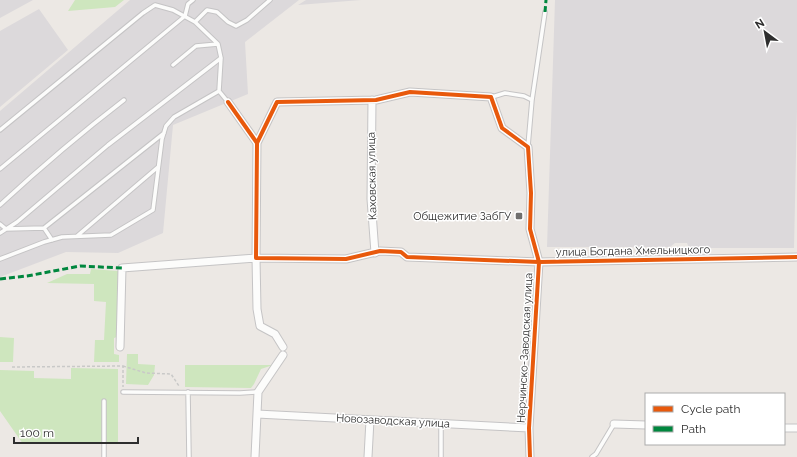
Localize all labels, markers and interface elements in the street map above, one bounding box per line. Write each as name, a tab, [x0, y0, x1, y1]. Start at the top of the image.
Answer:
north arrow	[745, 12, 785, 52]
text: N	[753, 16, 767, 32]
street label: Каховская улица	[365, 132, 379, 220]
place label: Общежитие ЗабГУ	[413, 210, 511, 223]
marker: Общежитие ЗабГУ	[514, 211, 524, 221]
street label: улица Богдана Хмельницкого	[556, 243, 711, 259]
street label: Нерчинско-Заводская улица	[515, 273, 535, 423]
legend	[645, 393, 785, 445]
text: Cycle path	[681, 402, 740, 416]
street label: Новозаводская улица	[336, 412, 450, 430]
scale bar	[14, 419, 138, 445]
text: Path	[681, 422, 706, 436]
text: 100 m	[20, 426, 54, 440]

